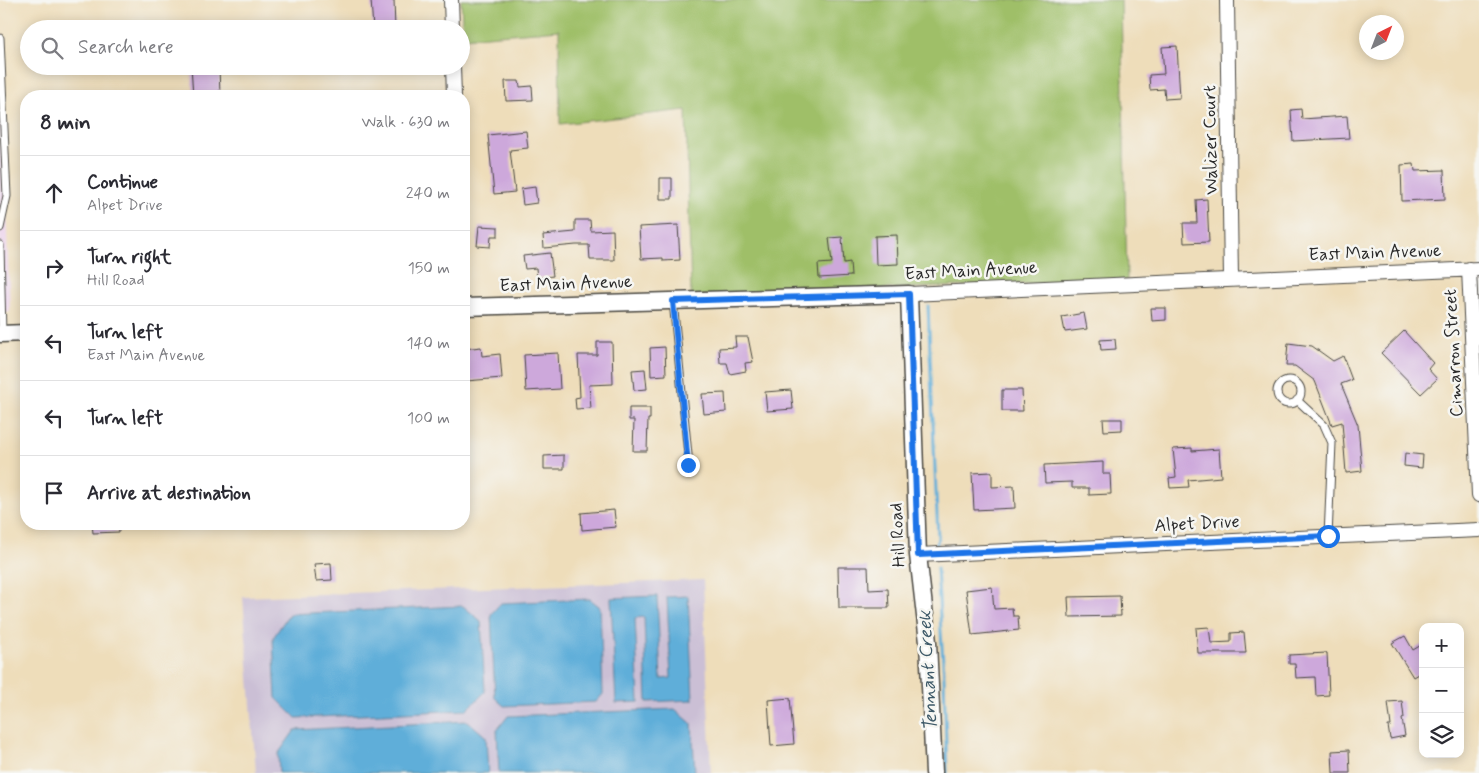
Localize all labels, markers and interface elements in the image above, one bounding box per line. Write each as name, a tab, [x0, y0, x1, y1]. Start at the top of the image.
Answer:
north arrow	[1359, 15, 1404, 60]
search box	[20, 20, 470, 75]
icon: search	[38, 34, 66, 62]
text: Search here	[78, 35, 174, 60]
street label: Walizer Court	[1198, 85, 1224, 195]
text: 8 min	[40, 109, 91, 137]
text: Walk · 630 m	[361, 112, 450, 133]
text: Continue	[87, 170, 158, 195]
icon: ahead	[40, 179, 68, 207]
text: 240 m	[406, 183, 450, 204]
text: Alpet Drive	[87, 195, 163, 216]
street label: East Main Avenue	[1308, 239, 1442, 267]
text: Turn right	[87, 245, 171, 270]
icon: right	[40, 254, 68, 282]
street label: East Main Avenue	[904, 256, 1038, 286]
text: 150 m	[408, 258, 450, 279]
text: Hill Road	[87, 270, 145, 291]
street label: East Main Avenue	[499, 270, 633, 298]
street label: Cimarron Street	[1439, 288, 1469, 418]
text: Turn left	[87, 320, 163, 345]
icon: left	[40, 329, 68, 357]
text: 140 m	[406, 333, 450, 354]
text: East Main Avenue	[87, 345, 205, 366]
icon: left	[40, 404, 68, 432]
text: Turn left	[87, 406, 163, 431]
text: 100 m	[407, 408, 450, 429]
route end	[677, 454, 700, 477]
icon: arrive	[40, 479, 68, 507]
text: Arrive at destination	[87, 481, 251, 506]
street label: Hill Road	[884, 502, 912, 568]
street label: Alpet Drive	[1154, 510, 1240, 538]
route start	[1317, 525, 1340, 548]
water label: Tennant Creek	[912, 609, 944, 732]
map controls	[1419, 623, 1464, 758]
button: +	[1419, 623, 1464, 668]
button: −	[1419, 668, 1464, 713]
button: layers	[1419, 713, 1464, 758]

